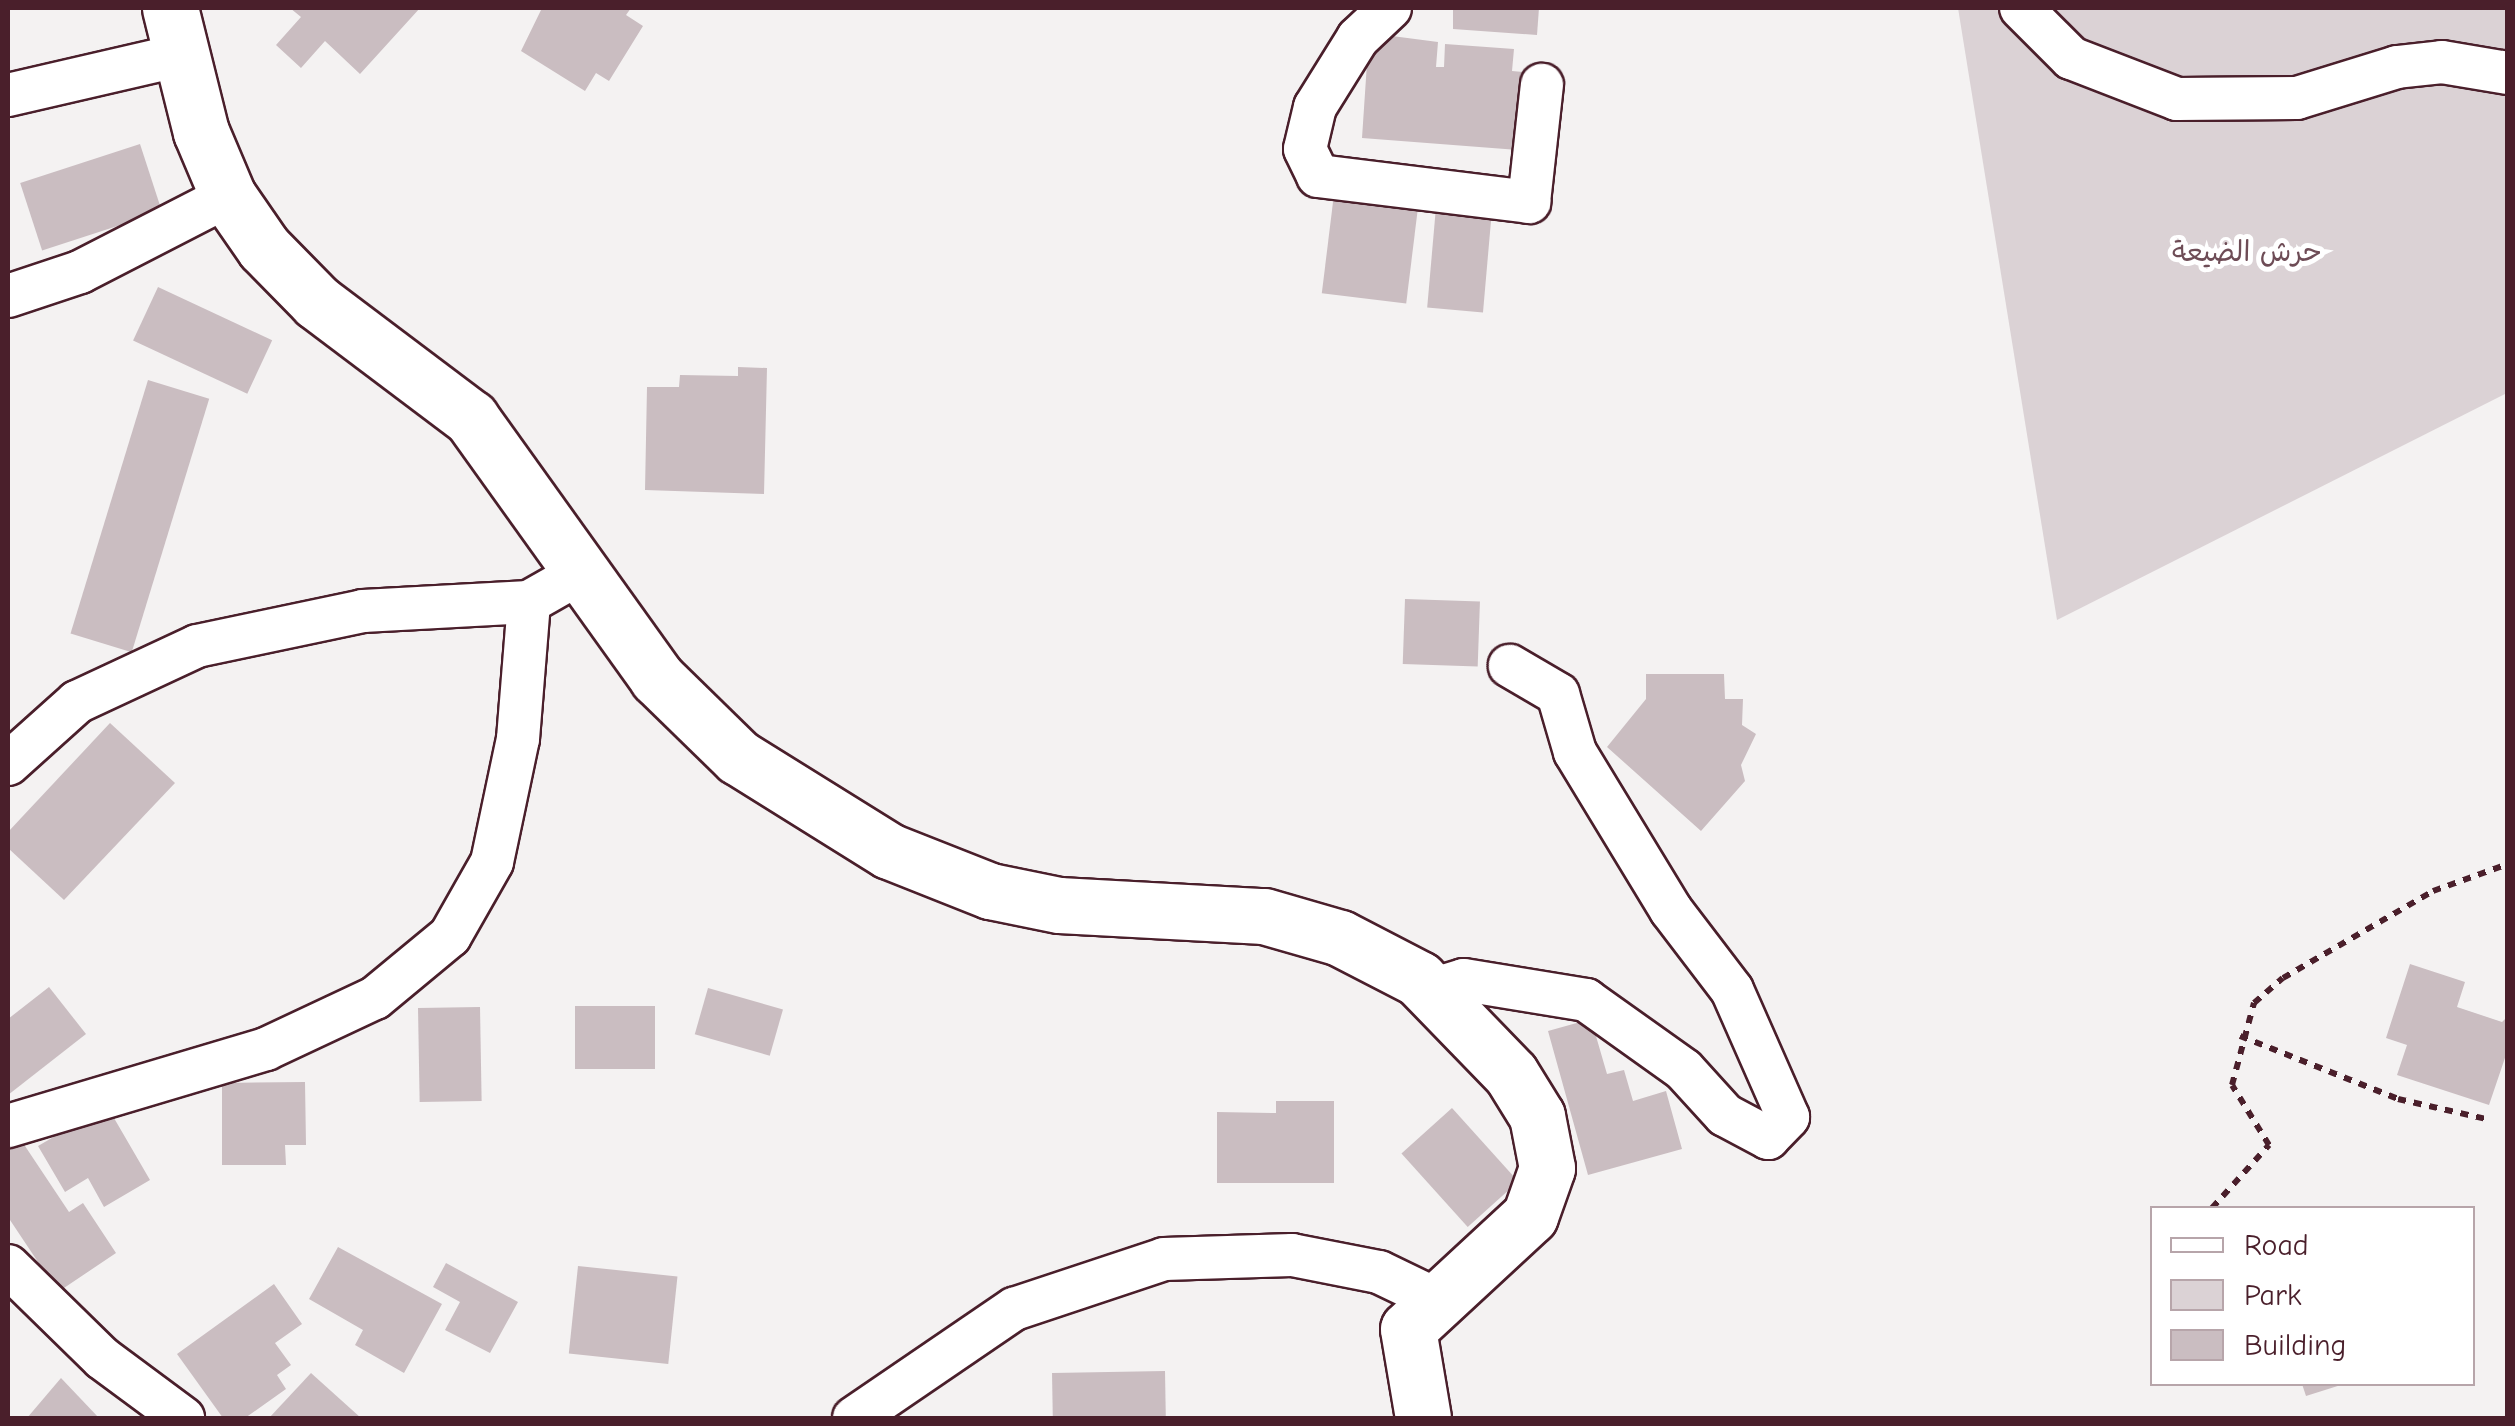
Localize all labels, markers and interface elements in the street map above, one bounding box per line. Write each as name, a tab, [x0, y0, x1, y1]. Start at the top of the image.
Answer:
park label: حرش الضيعة	[2172, 235, 2322, 269]
legend	[2150, 1206, 2475, 1386]
text: Road	[2244, 1228, 2309, 1263]
text: Park	[2244, 1278, 2301, 1313]
text: Building	[2244, 1328, 2347, 1363]

